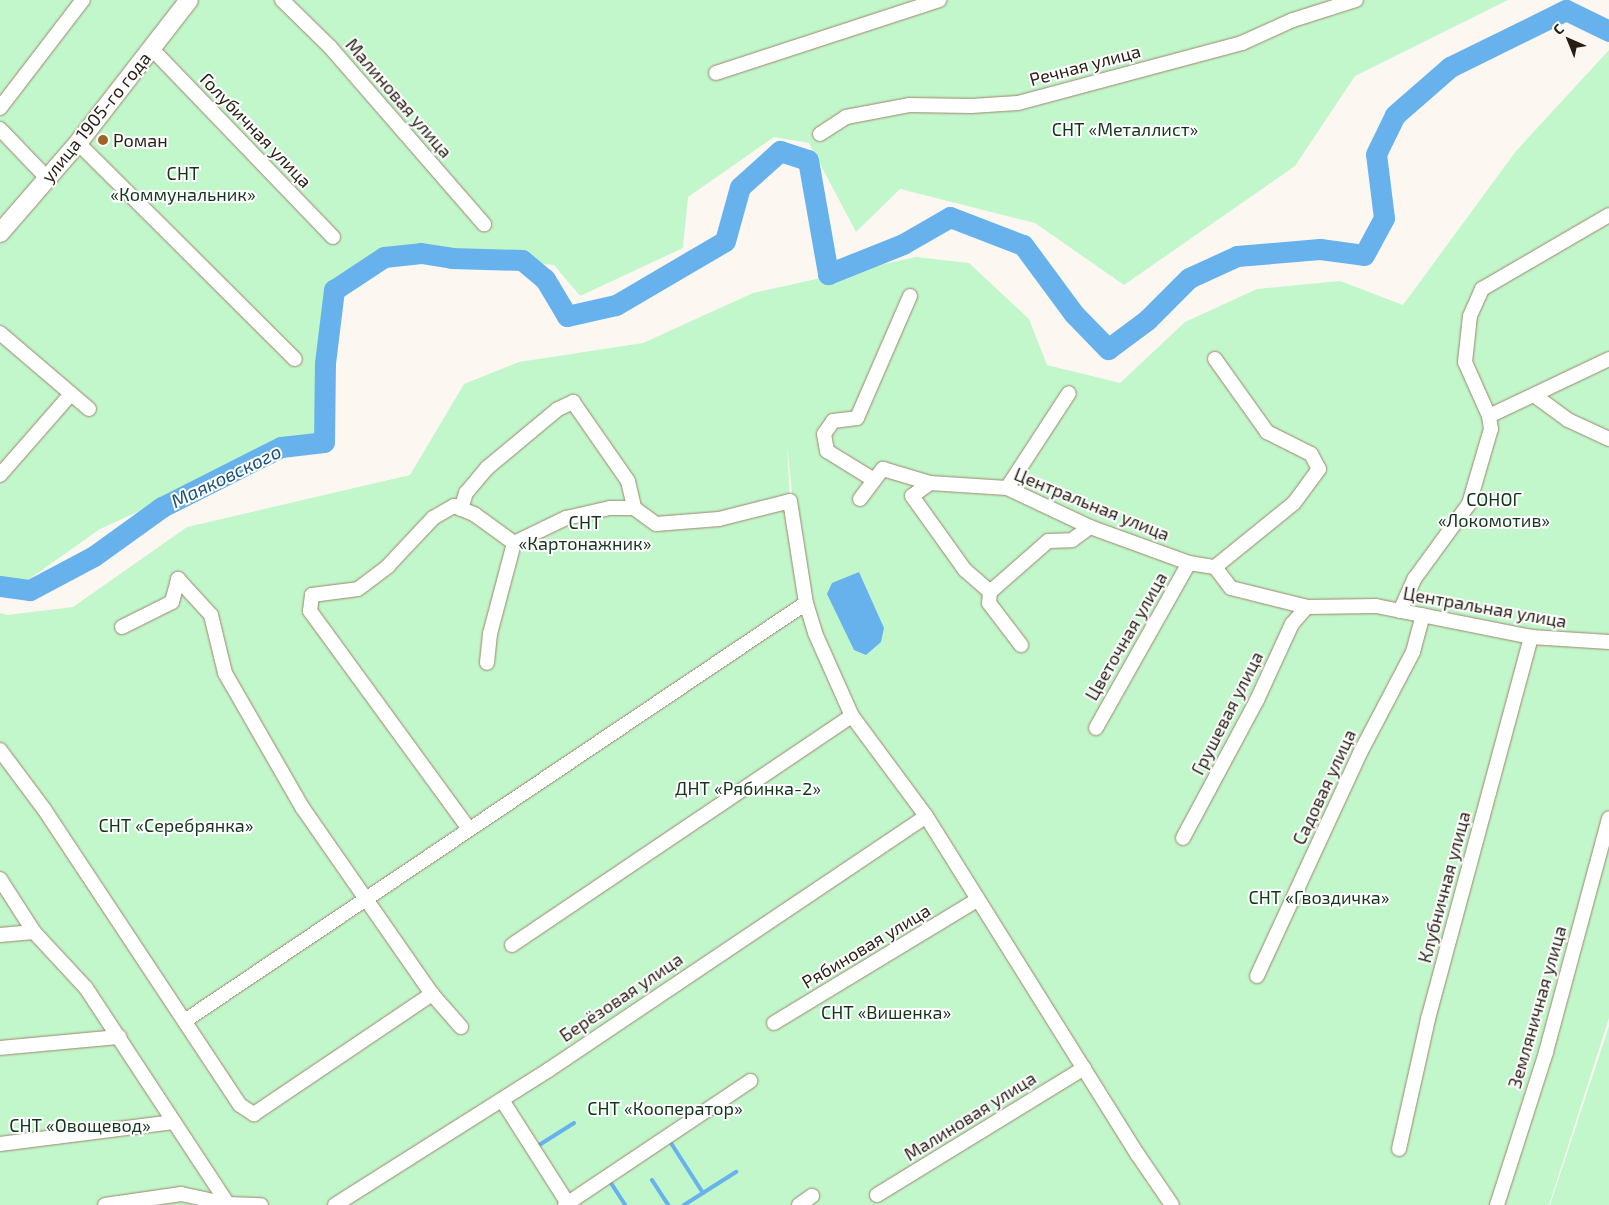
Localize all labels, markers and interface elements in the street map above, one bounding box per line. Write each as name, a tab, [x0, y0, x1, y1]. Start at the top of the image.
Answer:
north arrow	[1544, 15, 1594, 65]
text: С	[1549, 20, 1567, 38]
street label: Малиновая улица	[341, 34, 457, 162]
street label: Речная улица	[1027, 40, 1143, 90]
street label: улица 1905-го года	[37, 47, 155, 187]
street label: Голубичная улица	[196, 68, 316, 192]
park label: СНТ «Металлист»	[1052, 118, 1198, 140]
place label: Роман	[113, 129, 168, 151]
marker: Роман	[97, 134, 109, 146]
park label: СНТ «Коммунальник»	[110, 163, 256, 205]
water label: Маяковского	[167, 440, 285, 512]
street label: Центральная улица	[1011, 463, 1173, 545]
park label: СОНОГ «Локомотив»	[1438, 489, 1550, 532]
park label: СНТ «Картонажник»	[519, 512, 651, 554]
street label: Цветочная улица	[1080, 568, 1172, 704]
street label: Центральная улица	[1402, 582, 1568, 632]
street label: Грушевая улица	[1187, 648, 1267, 778]
street label: Садовая улица	[1288, 726, 1360, 848]
park label: ДНТ «Рябинка-2»	[675, 777, 821, 799]
street label: Клубничная улица	[1413, 809, 1475, 965]
park label: СНТ «Серебрянка»	[99, 814, 253, 836]
park label: СНТ «Гвоздичка»	[1249, 886, 1389, 908]
street label: Рябиновая улица	[798, 899, 934, 993]
street label: Земляничная улица	[1503, 923, 1571, 1091]
street label: Берёзовая улица	[555, 948, 687, 1046]
park label: СНТ «Вишенка»	[821, 1001, 951, 1023]
street label: Малиновая улица	[900, 1067, 1040, 1165]
park label: СНТ «Кооператор»	[587, 1097, 743, 1119]
park label: СНТ «Овощевод»	[9, 1114, 151, 1136]

